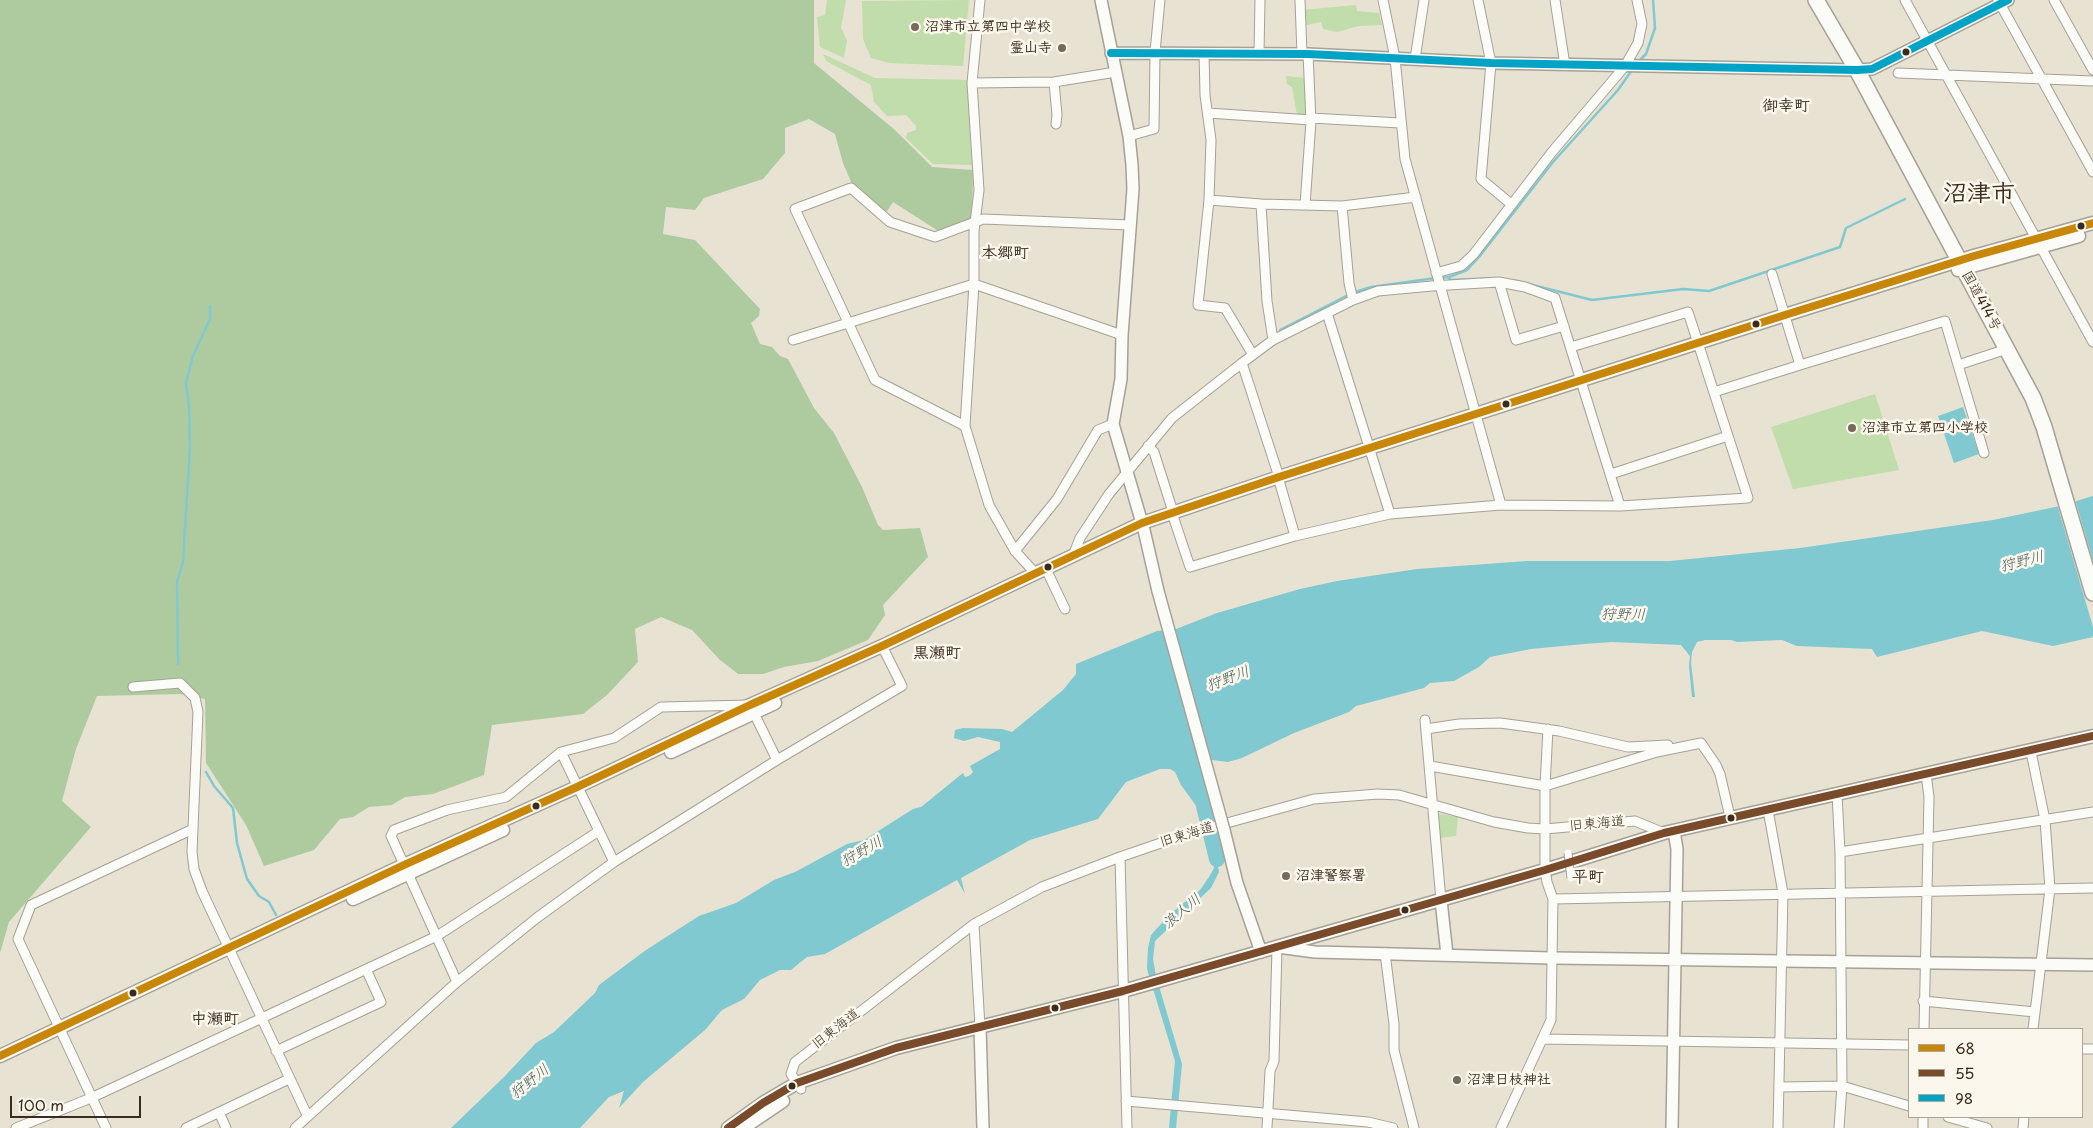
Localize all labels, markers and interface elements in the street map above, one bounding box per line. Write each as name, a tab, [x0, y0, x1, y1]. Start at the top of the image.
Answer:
place label: 沼津市立第四中学校	[925, 19, 1051, 35]
marker: 沼津市立第四中学校	[909, 21, 921, 33]
place label: 霊山寺	[1010, 40, 1052, 56]
marker: 霊山寺	[1056, 42, 1068, 54]
unlabelled marker	[1901, 47, 1911, 57]
district label: 御幸町	[1762, 97, 1810, 117]
district label: 沼津市	[1943, 180, 2015, 208]
unlabelled marker	[2076, 221, 2086, 231]
district label: 本郷町	[981, 244, 1029, 264]
street label: 国道414号	[1958, 268, 2004, 334]
unlabelled marker	[1751, 319, 1761, 329]
unlabelled marker	[1501, 399, 1511, 409]
place label: 沼津市立第四小学校	[1862, 420, 1988, 436]
marker: 沼津市立第四小学校	[1846, 422, 1858, 434]
water label: 狩野川	[1998, 548, 2046, 576]
unlabelled marker	[1043, 562, 1053, 572]
water label: 狩野川	[1600, 606, 1646, 624]
district label: 黒瀬町	[913, 644, 961, 664]
water label: 狩野川	[1204, 663, 1252, 695]
unlabelled marker	[531, 801, 541, 811]
street label: 旧東海道	[1568, 813, 1626, 835]
unlabelled marker	[1726, 813, 1736, 823]
street label: 旧東海道	[1158, 819, 1216, 851]
water label: 狩野川	[838, 833, 886, 871]
place label: 沼津警察署	[1296, 868, 1366, 884]
district label: 平町	[1572, 868, 1604, 888]
marker: 沼津警察署	[1280, 870, 1292, 882]
water label: 浪人川	[1159, 891, 1205, 933]
unlabelled marker	[1400, 905, 1410, 915]
unlabelled marker	[128, 988, 138, 998]
unlabelled marker	[1050, 1003, 1060, 1013]
street label: 旧東海道	[809, 1005, 863, 1053]
district label: 中瀬町	[191, 1010, 239, 1030]
legend	[1908, 1028, 2083, 1118]
text: 68	[1955, 1036, 1975, 1059]
water label: 狩野川	[507, 1061, 553, 1103]
text: 55	[1955, 1061, 1974, 1084]
place label: 沼津日枝神社	[1467, 1072, 1551, 1088]
marker: 沼津日枝神社	[1451, 1074, 1463, 1086]
unlabelled marker	[787, 1081, 797, 1091]
scale bar	[12, 1086, 144, 1118]
text: 98	[1955, 1086, 1973, 1109]
text: 100 m	[18, 1093, 64, 1116]

